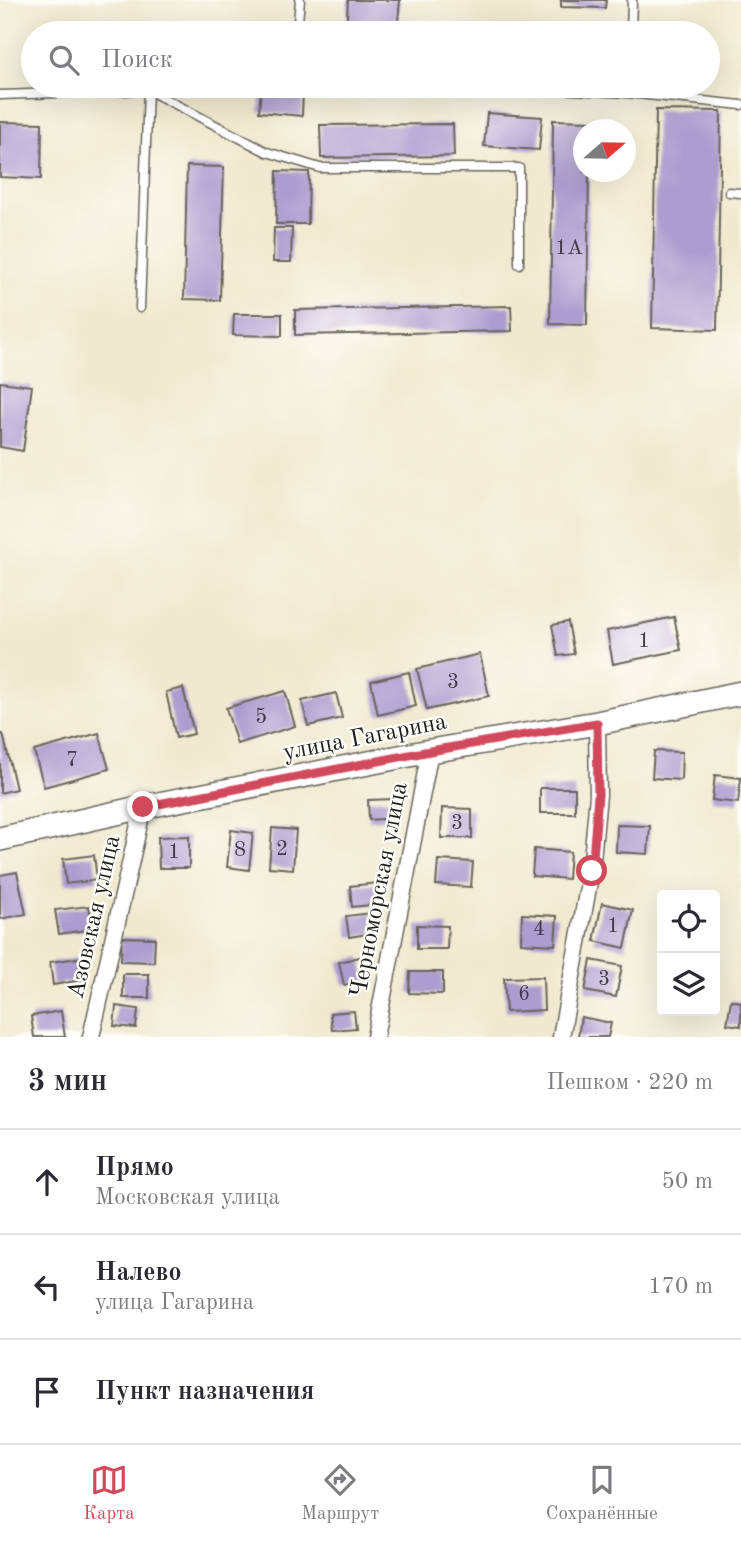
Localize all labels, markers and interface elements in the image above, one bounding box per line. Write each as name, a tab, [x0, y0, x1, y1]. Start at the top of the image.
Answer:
search box	[21, 21, 720, 98]
icon: search	[45, 41, 83, 79]
text: Поиск	[101, 47, 173, 73]
north arrow	[573, 119, 636, 182]
house number: 1А	[555, 238, 583, 259]
house number: 1	[638, 631, 650, 652]
house number: 3	[447, 672, 459, 693]
house number: 5	[255, 707, 267, 728]
street label: улица Гагарина	[281, 710, 449, 766]
house number: 7	[66, 750, 78, 771]
street label: Черноморская улица	[347, 780, 413, 1000]
route end	[127, 791, 158, 822]
house number: 3	[451, 813, 463, 834]
street label: Азовская улица	[65, 833, 126, 1001]
house number: 2	[276, 839, 288, 860]
house number: 8	[234, 840, 246, 861]
house number: 1	[168, 842, 180, 863]
route start	[576, 855, 607, 886]
map controls	[657, 890, 720, 1016]
button: locate	[657, 890, 720, 953]
house number: 1	[607, 916, 619, 937]
house number: 4	[533, 919, 545, 940]
button: layers	[657, 953, 720, 1016]
house number: 3	[598, 969, 610, 990]
house number: 6	[518, 984, 530, 1005]
text: 3 мин	[28, 1067, 107, 1097]
text: Пешком · 220 m	[547, 1071, 713, 1094]
text: Прямо	[95, 1155, 174, 1181]
icon: ahead	[28, 1163, 66, 1201]
text: 50 m	[662, 1170, 713, 1193]
text: Московская улица	[95, 1186, 280, 1209]
text: Налево	[95, 1260, 182, 1286]
icon: left	[28, 1268, 66, 1306]
text: 170 m	[648, 1275, 713, 1298]
text: улица Гагарина	[95, 1291, 254, 1314]
icon: arrive	[28, 1373, 66, 1411]
text: Пункт назначения	[95, 1379, 314, 1405]
tab: Карта	[83, 1461, 135, 1526]
tab: Маршрут	[301, 1461, 379, 1526]
tab: Сохранённые	[546, 1461, 658, 1526]

